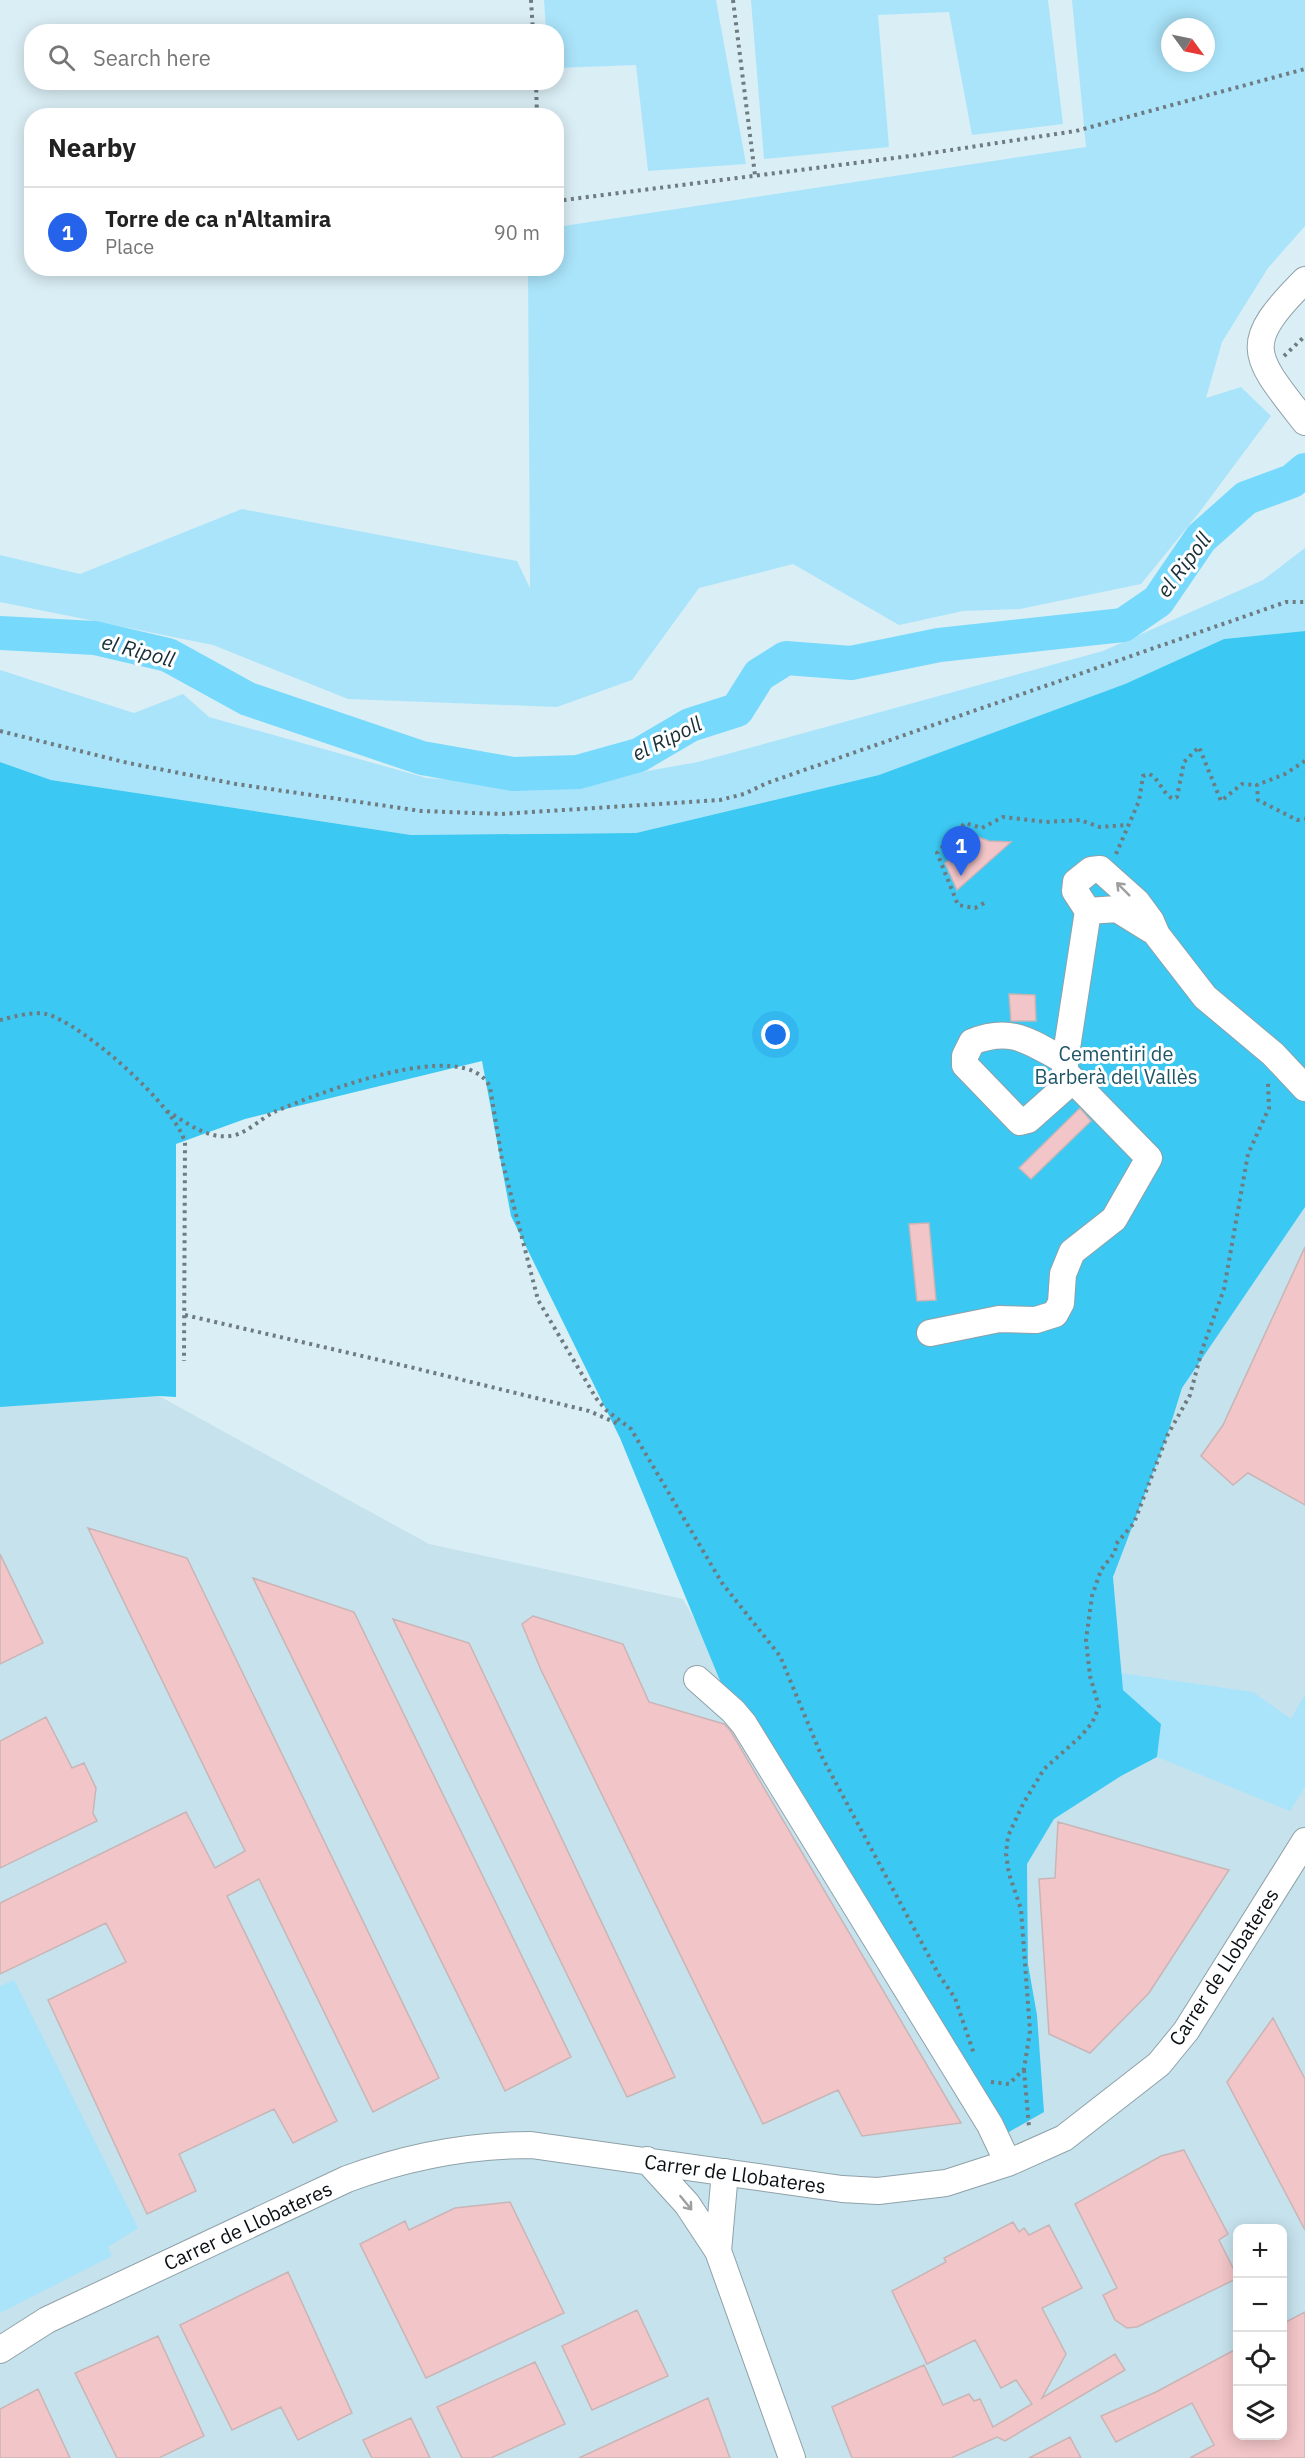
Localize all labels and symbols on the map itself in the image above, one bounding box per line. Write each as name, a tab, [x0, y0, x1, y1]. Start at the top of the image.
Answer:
north arrow	[1161, 18, 1215, 72]
water label: el Ripoll	[1150, 526, 1217, 603]
water label: el Ripoll	[99, 627, 178, 673]
water label: el Ripoll	[627, 709, 707, 767]
pin: 1	[942, 826, 980, 876]
one-way arrow	[1115, 881, 1130, 896]
your location	[761, 1020, 790, 1049]
park label: Cementiri de Barberà del Vallès	[1035, 1040, 1197, 1090]
street label: Carrer de Llobateres	[1162, 1883, 1285, 2051]
street label: Carrer de Llobateres	[643, 2147, 827, 2200]
street label: Carrer de Llobateres	[159, 2175, 336, 2276]
one-way arrow	[680, 2195, 693, 2211]

